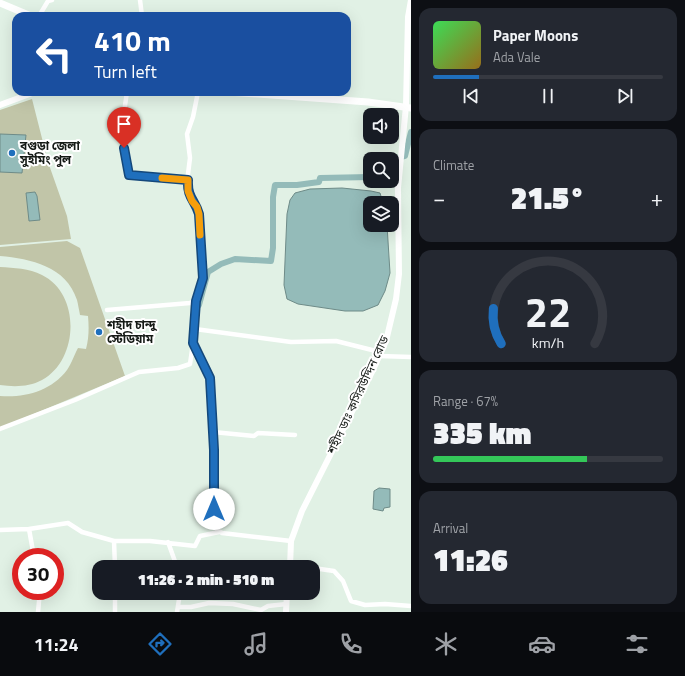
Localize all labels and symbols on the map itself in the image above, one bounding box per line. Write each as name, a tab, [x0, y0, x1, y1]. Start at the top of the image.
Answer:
pin	[107, 107, 141, 148]
place label: বগুড়া জেলা সুইমিং পুল	[19, 136, 80, 169]
marker: বগুড়া জেলা সুইমিং পুল	[7, 148, 17, 158]
place label: শহীদ চান্দু স্টেডিয়াম	[106, 315, 157, 348]
marker: শহীদ চান্দু স্টেডিয়াম	[94, 327, 104, 337]
street label: শহীদ ডাঃ কসিরউদ্দিন রোড	[321, 332, 394, 458]
position arrow	[193, 488, 235, 530]
speed limit sign: 30	[12, 548, 64, 600]

